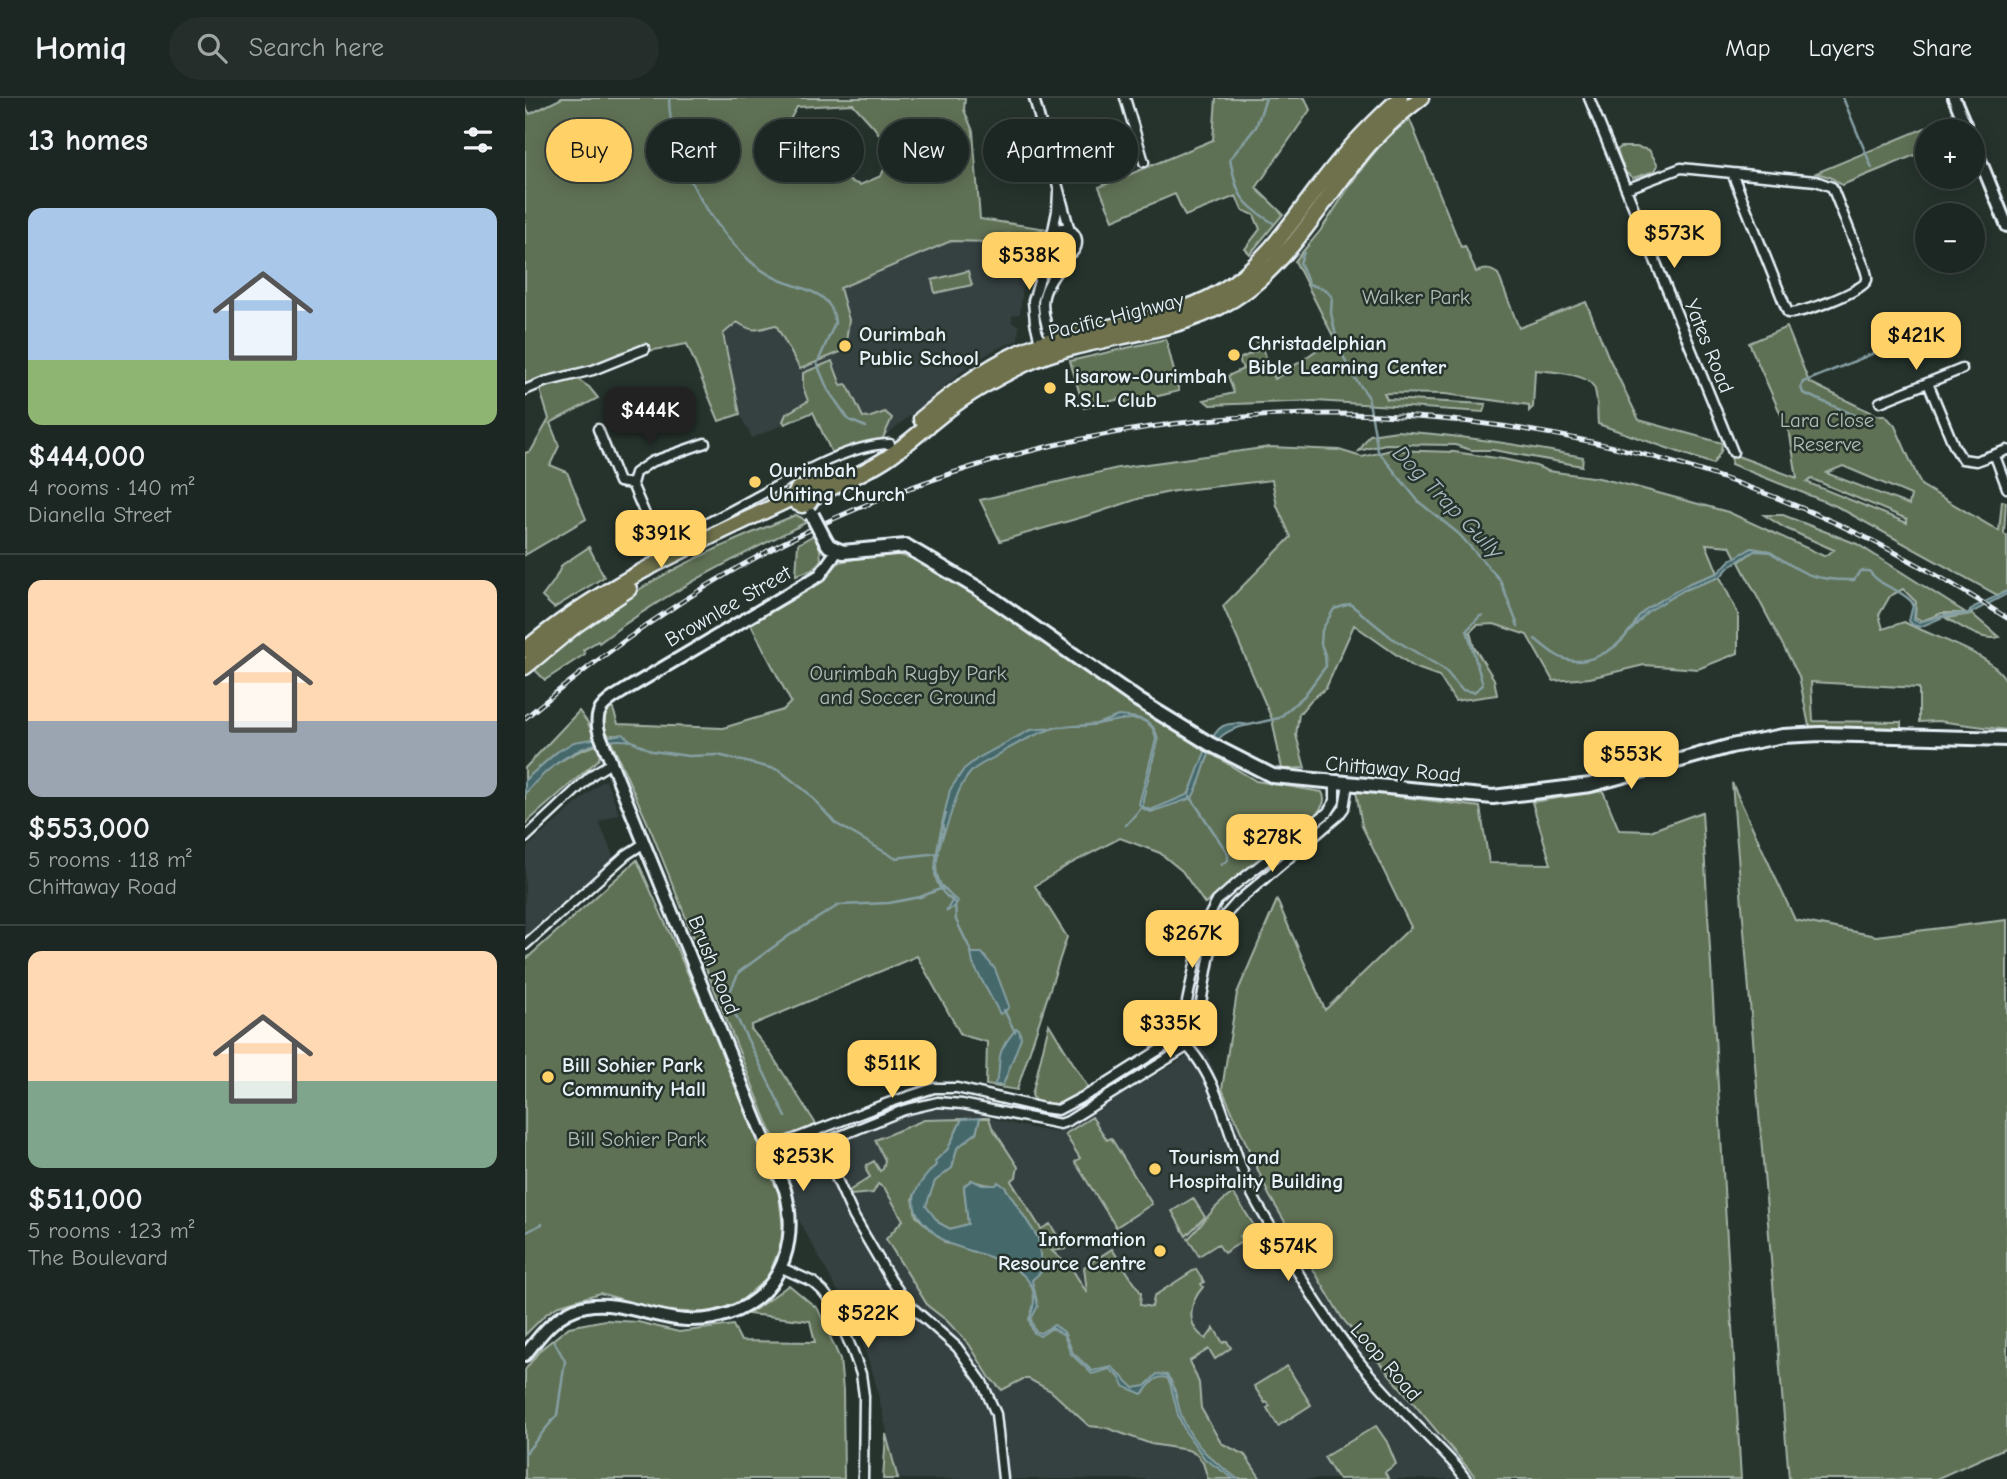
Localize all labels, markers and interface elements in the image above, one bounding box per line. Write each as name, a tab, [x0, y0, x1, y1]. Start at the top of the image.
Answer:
search box	[169, 17, 659, 80]
text: Homiq	[35, 29, 127, 67]
icon: search	[193, 29, 231, 67]
text: Search here	[249, 33, 384, 63]
text: Map	[1725, 34, 1771, 62]
text: Layers	[1809, 34, 1874, 62]
text: Share	[1912, 34, 1972, 62]
chip: Buy	[546, 119, 632, 182]
chip: Rent	[646, 119, 740, 182]
chip: Filters	[754, 119, 864, 182]
chip: New	[878, 119, 969, 182]
chip: Apartment	[983, 119, 1138, 182]
map controls	[1915, 119, 1985, 273]
button: +	[1915, 119, 1985, 189]
icon: filters	[459, 121, 497, 159]
text: 13 homes	[28, 123, 148, 158]
button: −	[1915, 203, 1985, 273]
pin: $573K	[1625, 211, 1723, 270]
text: $573K	[1644, 219, 1704, 246]
pin: $538K	[980, 232, 1078, 292]
text: $538K	[998, 241, 1060, 268]
icon: home	[200, 253, 326, 379]
park label: Walker Park	[1362, 285, 1470, 309]
street label: Pacific Highway	[1046, 287, 1187, 344]
street label: Yates Road	[1679, 296, 1739, 396]
pin: $421K	[1867, 313, 1965, 372]
text: $421K	[1887, 321, 1945, 348]
place label: Ourimbah Public School	[859, 322, 979, 370]
place label: Christadelphian Bible Learning Center	[1248, 331, 1447, 379]
marker: Ourimbah Public School	[837, 338, 853, 354]
marker: Christadelphian Bible Learning Center	[1226, 347, 1242, 363]
place label: Lisarow-Ourimbah R.S.L. Club	[1064, 364, 1227, 412]
marker: Lisarow-Ourimbah R.S.L. Club	[1042, 380, 1058, 396]
pin: $444K	[601, 388, 699, 447]
text: $444K	[620, 396, 680, 423]
park label: Lara Close Reserve	[1780, 408, 1874, 456]
text: $444,000	[28, 439, 145, 474]
water label: Dog Trap Gully	[1387, 440, 1510, 566]
place label: Ourimbah Uniting Church	[769, 458, 905, 506]
text: 4 rooms · 140 m²	[28, 474, 195, 501]
marker: Ourimbah Uniting Church	[747, 474, 763, 490]
text: Dianella Street	[28, 501, 171, 528]
pin: $391K	[612, 510, 710, 570]
text: $391K	[631, 519, 691, 546]
street label: Brownlee Street	[661, 560, 796, 652]
icon: home	[200, 625, 326, 751]
park label: Ourimbah Rugby Park and Soccer Ground	[809, 661, 1007, 709]
pin: $553K	[1582, 732, 1680, 791]
text: $553K	[1600, 740, 1662, 767]
street label: Chittaway Road	[1324, 751, 1462, 787]
text: $553,000	[28, 811, 150, 846]
pin: $278K	[1223, 814, 1321, 874]
text: $278K	[1242, 823, 1302, 850]
text: 5 rooms · 118 m²	[28, 846, 192, 873]
text: Chittaway Road	[28, 873, 177, 900]
pin: $267K	[1143, 910, 1241, 970]
street label: Brush Road	[683, 912, 745, 1018]
text: $267K	[1162, 919, 1222, 946]
icon: home	[200, 996, 326, 1122]
pin: $335K	[1121, 1000, 1219, 1060]
text: $335K	[1139, 1009, 1201, 1036]
pin: $511K	[843, 1040, 941, 1100]
text: $511K	[863, 1049, 921, 1076]
place label: Bill Sohier Park Community Hall	[562, 1053, 706, 1101]
marker: Bill Sohier Park Community Hall	[540, 1069, 556, 1085]
park label: Bill Sohier Park	[568, 1127, 706, 1151]
pin: $253K	[754, 1134, 852, 1193]
text: $253K	[772, 1142, 834, 1169]
place label: Tourism and Hospitality Building	[1169, 1145, 1344, 1193]
marker: Tourism and Hospitality Building	[1147, 1161, 1163, 1177]
text: $511,000	[28, 1182, 143, 1217]
text: 5 rooms · 123 m²	[28, 1217, 194, 1244]
pin: $574K	[1239, 1224, 1337, 1283]
place label: Information Resource Centre	[998, 1227, 1146, 1275]
text: $574K	[1259, 1232, 1317, 1259]
marker: Information Resource Centre	[1152, 1243, 1168, 1259]
text: The Boulevard	[28, 1244, 168, 1271]
pin: $522K	[819, 1290, 917, 1350]
text: $522K	[837, 1299, 899, 1326]
street label: Loop Road	[1345, 1318, 1427, 1406]

